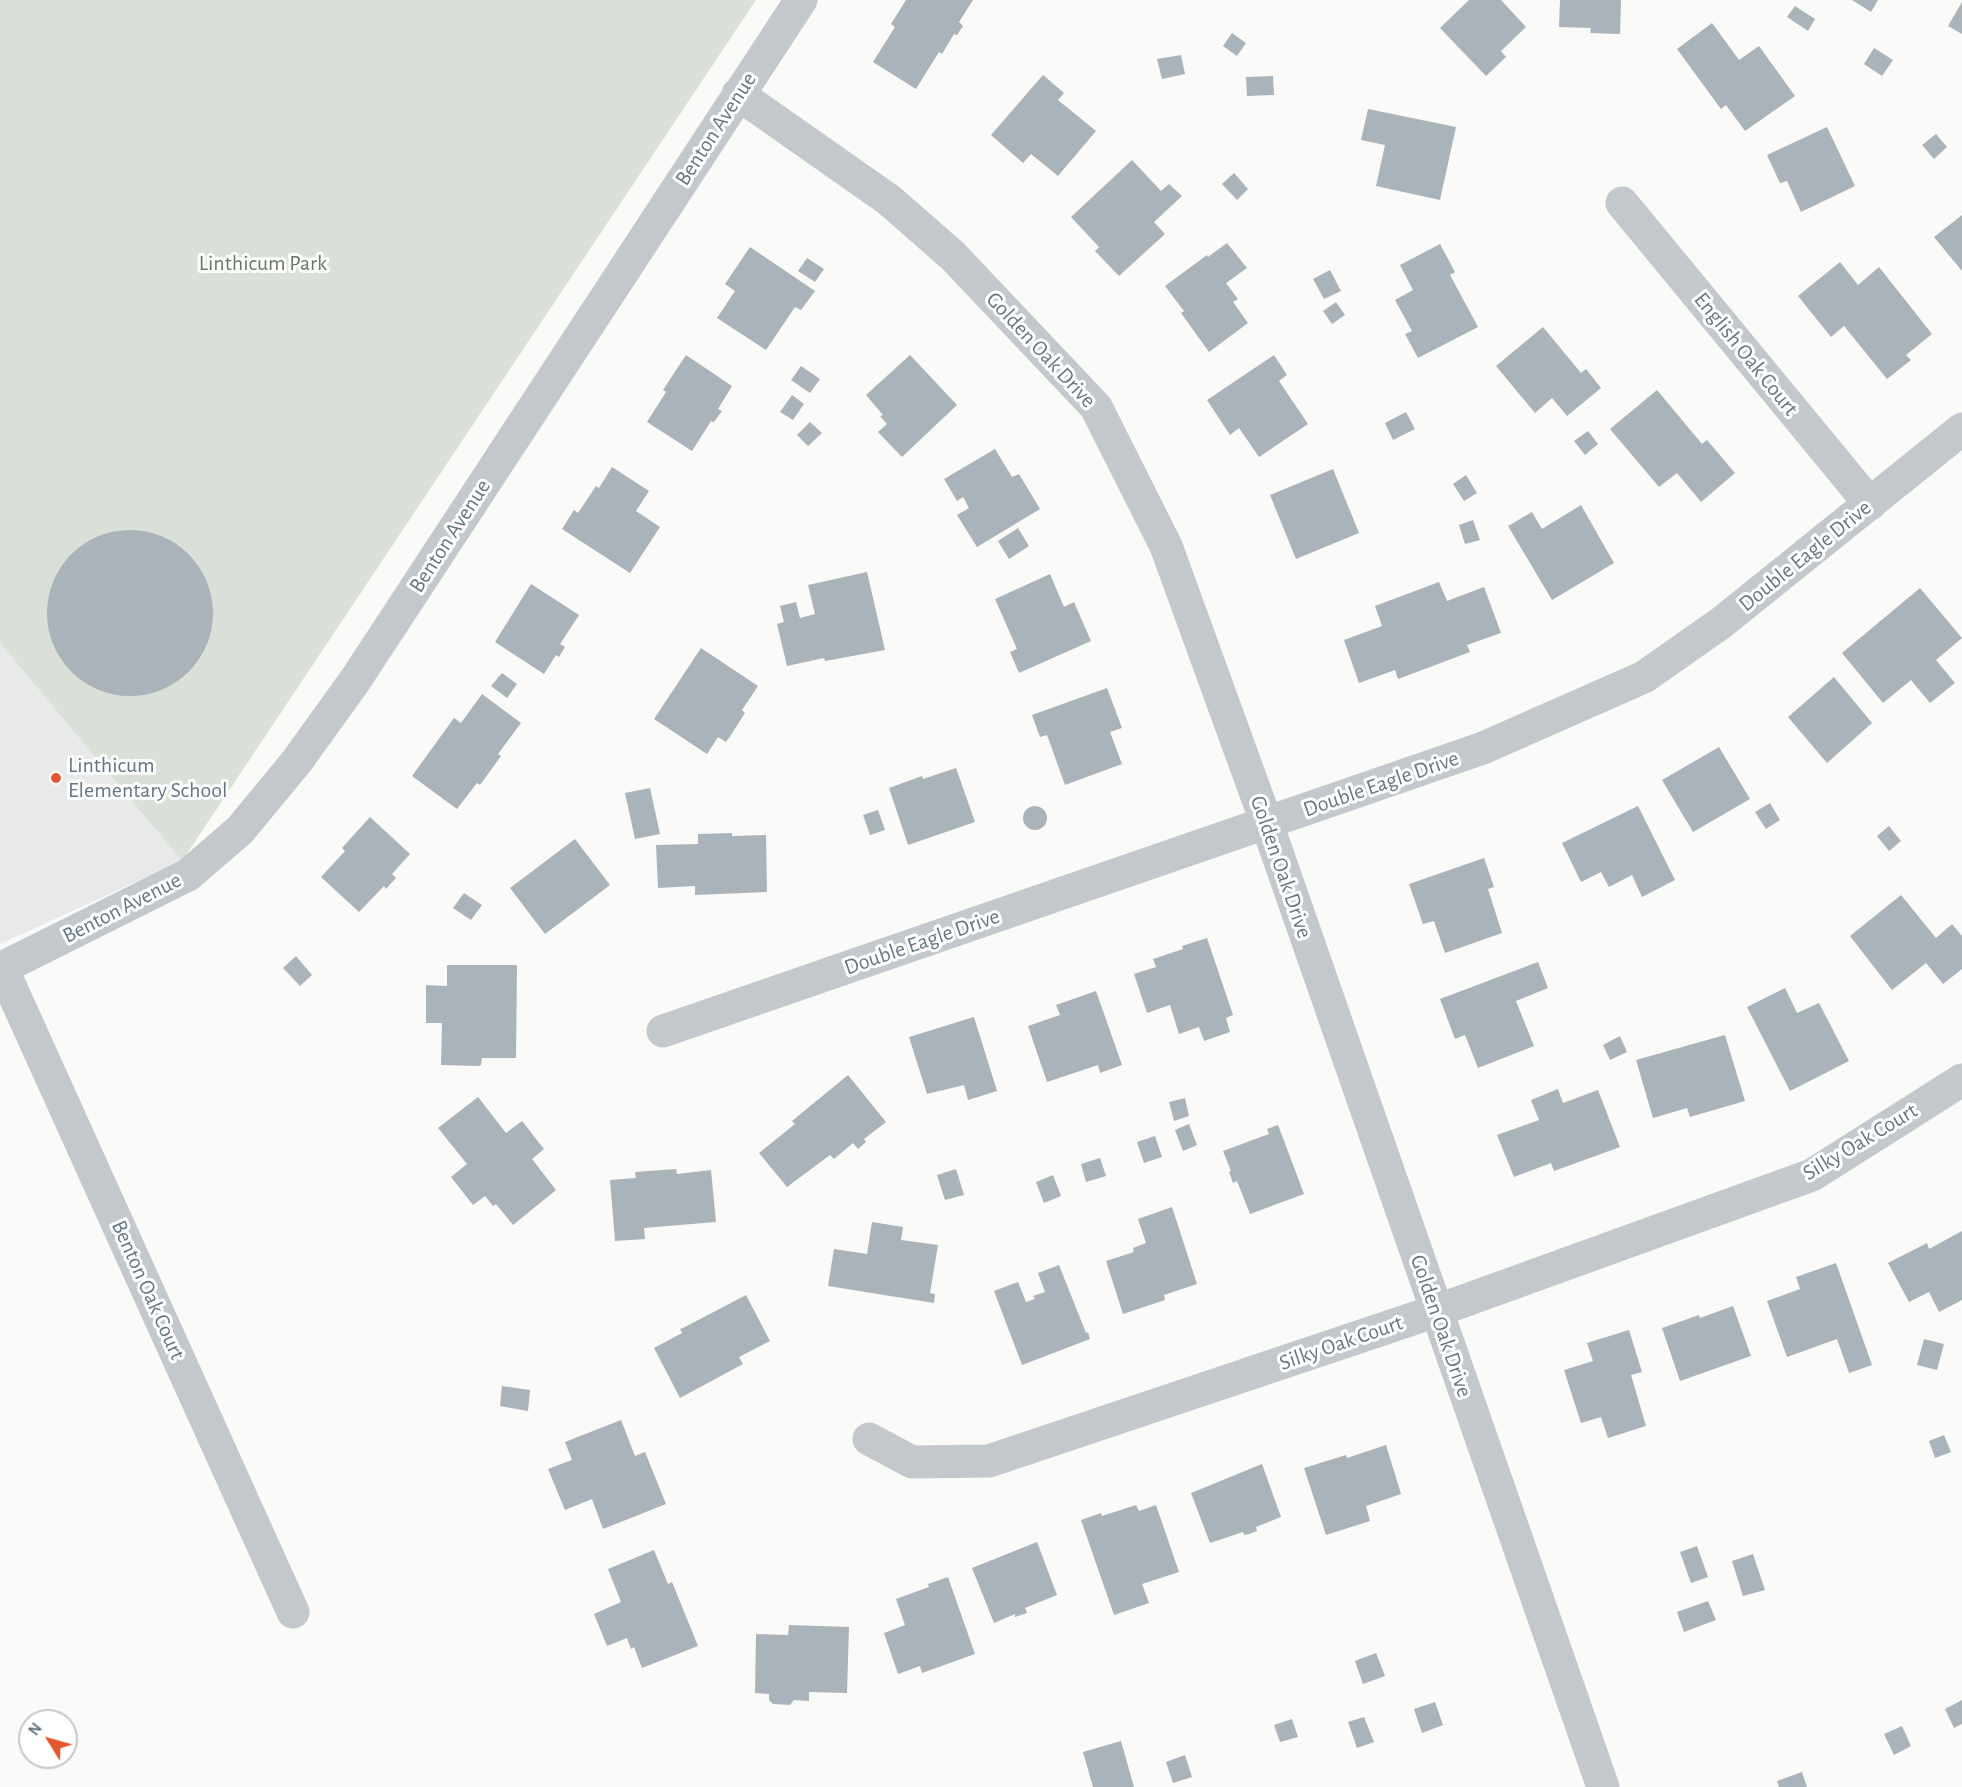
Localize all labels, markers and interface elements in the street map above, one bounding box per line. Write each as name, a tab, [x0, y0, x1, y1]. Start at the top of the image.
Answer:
street label: Benton Avenue	[670, 68, 762, 190]
park label: Linthicum Park	[199, 250, 327, 276]
street label: Golden Oak Drive	[981, 286, 1101, 414]
street label: English Oak Court	[1688, 287, 1804, 421]
street label: Benton Avenue	[404, 475, 496, 597]
street label: Double Eagle Drive	[1733, 495, 1877, 617]
street label: Double Eagle Drive	[1300, 745, 1462, 823]
place label: Linthicum Elementary School	[68, 752, 227, 804]
marker: Linthicum Elementary School	[49, 771, 63, 785]
street label: Golden Oak Drive	[1244, 792, 1318, 942]
street label: Benton Avenue	[58, 867, 186, 949]
street label: Double Eagle Drive	[841, 903, 1003, 981]
street label: Silky Oak Court	[1798, 1097, 1922, 1187]
street label: Benton Oak Court	[105, 1216, 191, 1364]
street label: Golden Oak Drive	[1404, 1251, 1478, 1401]
street label: Silky Oak Court	[1276, 1310, 1406, 1376]
north arrow	[18, 1709, 78, 1769]
text: N	[25, 1720, 45, 1739]

